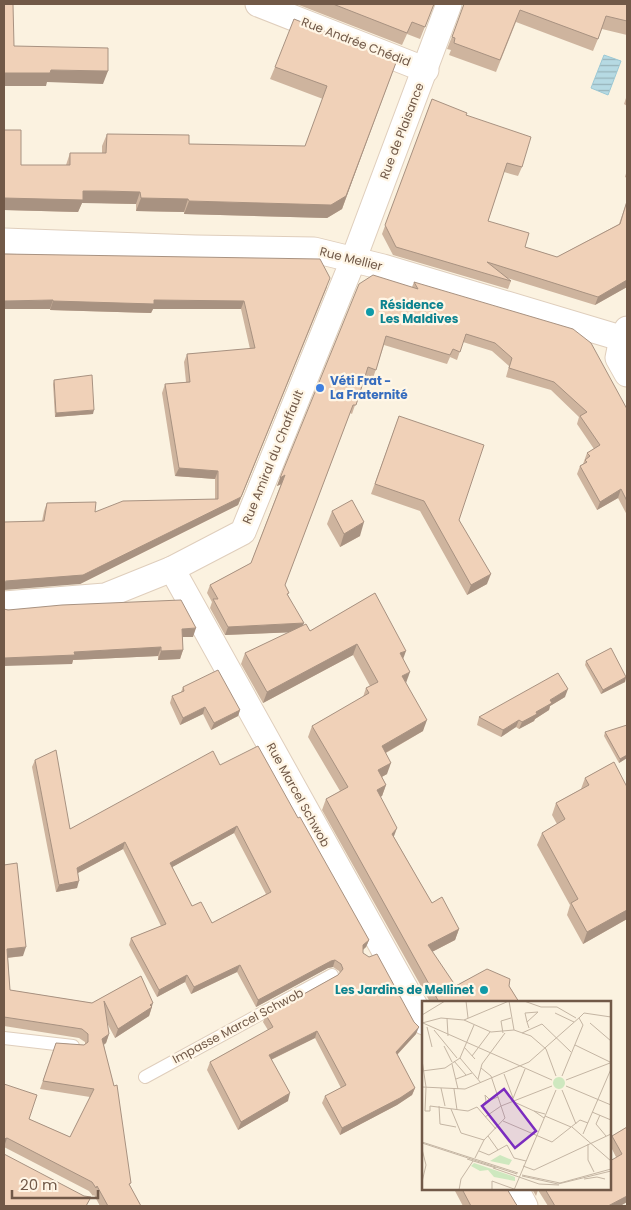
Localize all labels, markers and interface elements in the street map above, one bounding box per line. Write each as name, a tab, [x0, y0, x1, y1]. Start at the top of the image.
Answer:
street label: Rue Andrée Chédid	[299, 13, 413, 70]
street label: Rue de Plaisance	[375, 80, 428, 182]
street label: Rue Mellier	[318, 243, 385, 275]
place label: Résidence Les Maldives	[380, 296, 459, 327]
marker: Résidence Les Maldives	[364, 306, 376, 318]
place label: Véti Frat - La Fraternité	[330, 372, 408, 403]
marker: Véti Frat - La Fraternité	[314, 382, 326, 394]
street label: Rue Amiral du Chaffault	[238, 387, 307, 526]
street label: Rue Marcel Schwob	[263, 739, 334, 850]
place label: Les Jardins de Mellinet	[335, 981, 474, 998]
street label: Impasse Marcel Schwob	[169, 984, 306, 1067]
marker: Les Jardins de Mellinet	[478, 984, 490, 996]
inset map	[422, 1001, 611, 1190]
scale bar	[12, 1168, 99, 1200]
text: 20 m	[20, 1174, 58, 1195]

